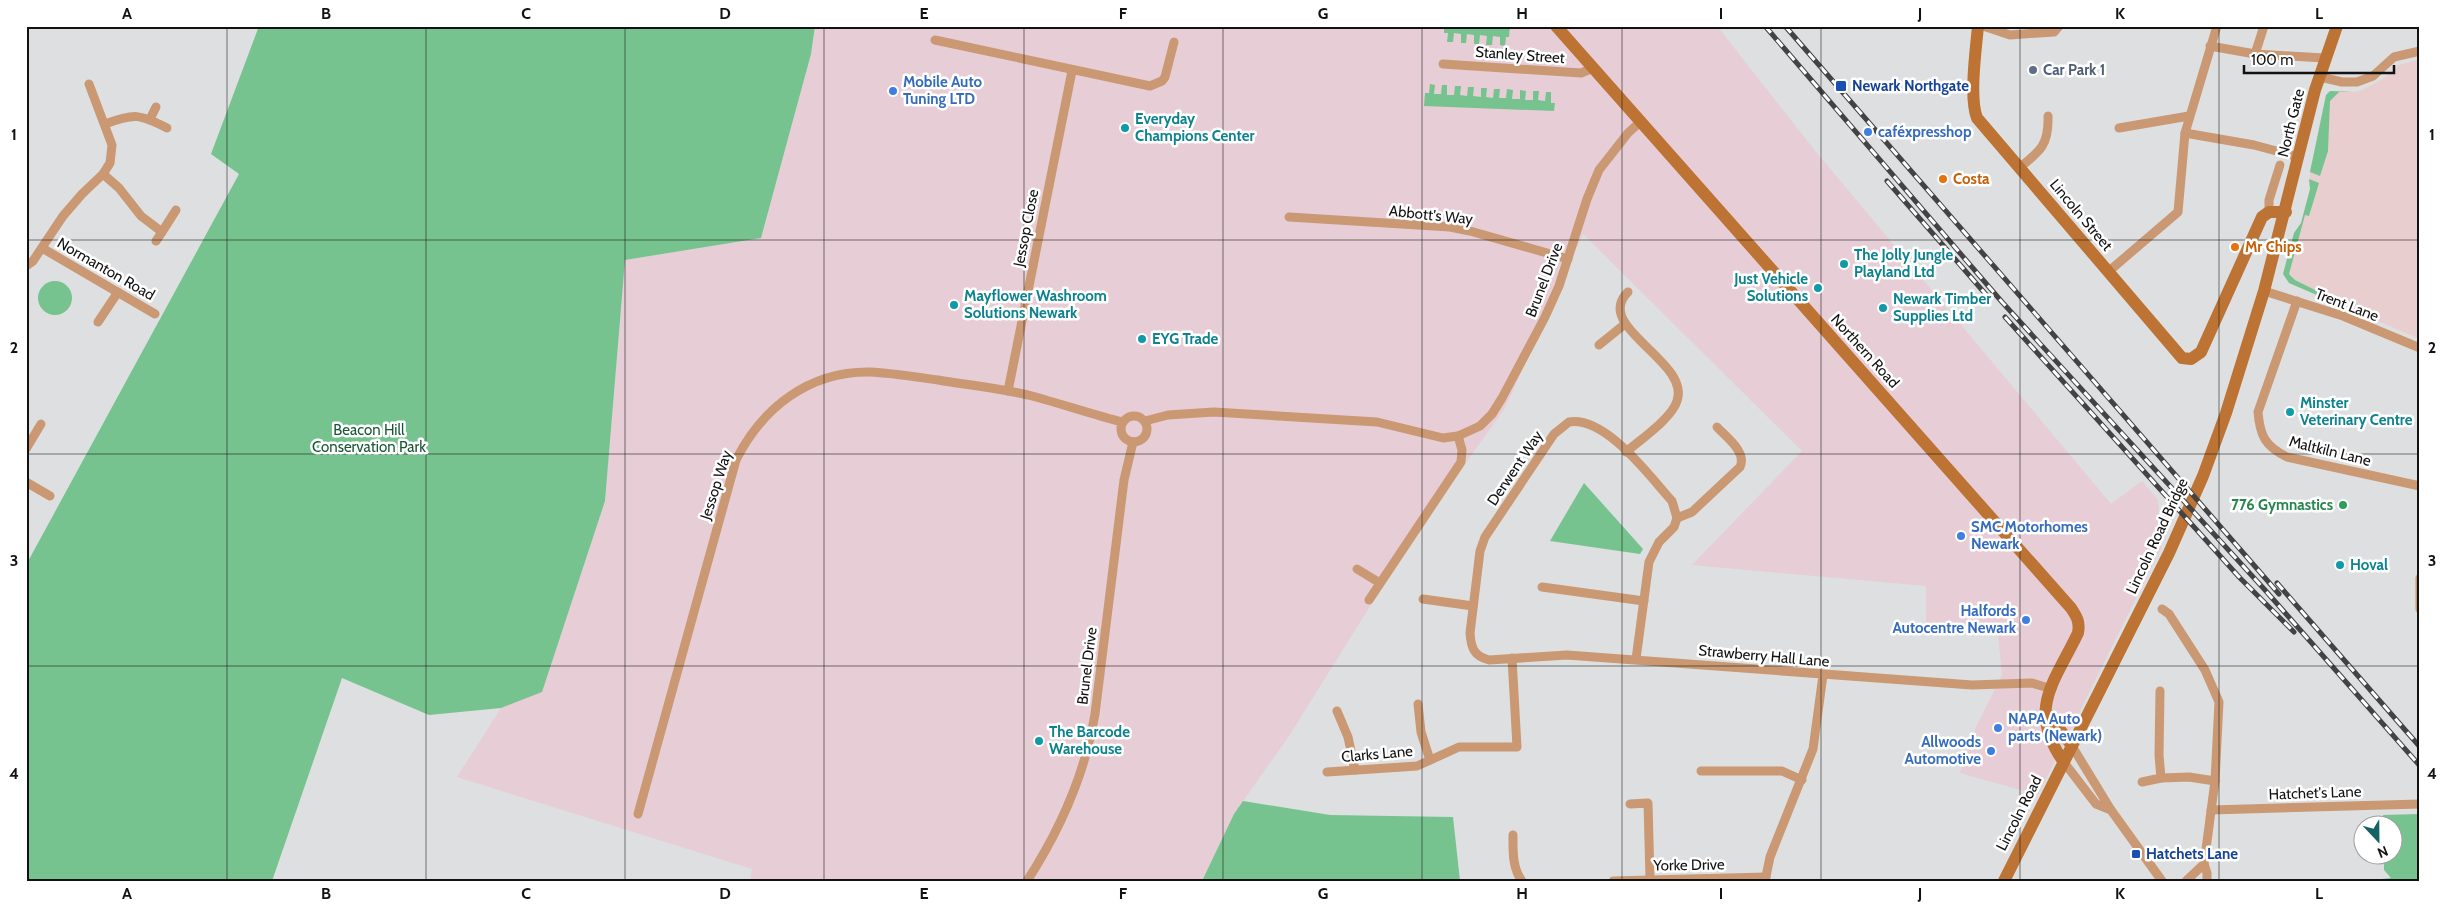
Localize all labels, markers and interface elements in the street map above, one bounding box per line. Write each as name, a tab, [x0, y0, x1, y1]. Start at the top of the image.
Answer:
text: A	[122, 4, 132, 23]
text: B	[321, 4, 331, 23]
text: C	[521, 4, 531, 23]
text: D	[719, 4, 731, 23]
text: E	[919, 4, 929, 23]
text: F	[1119, 4, 1128, 23]
text: G	[1318, 4, 1328, 23]
text: H	[1516, 4, 1528, 23]
text: I	[1719, 4, 1723, 23]
text: J	[1917, 4, 1922, 23]
text: K	[2115, 4, 2125, 23]
text: L	[2315, 4, 2323, 23]
scale bar	[2244, 42, 2394, 74]
street label: Stanley Street	[1475, 43, 1565, 67]
text: 100 m	[2251, 51, 2293, 69]
place label: Car Park 1	[2043, 61, 2105, 79]
marker: Car Park 1	[2027, 64, 2039, 76]
place label: Mobile Auto Tuning LTD	[903, 73, 983, 108]
place label: Newark Northgate	[1852, 77, 1969, 95]
marker: Newark Northgate	[1834, 79, 1848, 93]
marker: Mobile Auto Tuning LTD	[887, 85, 899, 97]
street label: North Gate	[2274, 87, 2308, 159]
place label: Everyday Champions Center	[1135, 110, 1254, 145]
marker: Everyday Champions Center	[1119, 122, 1131, 134]
place label: caféxpresshop	[1878, 123, 1972, 141]
text: 1	[11, 125, 17, 144]
text: 1	[2429, 125, 2435, 144]
marker: caféxpresshop	[1862, 126, 1874, 138]
place label: Costa	[1953, 170, 1990, 188]
marker: Costa	[1937, 173, 1949, 185]
street label: Lincoln Street	[2046, 176, 2116, 254]
street label: Jessop Close	[1009, 187, 1042, 269]
street label: Abbott's Way	[1388, 202, 1474, 228]
street label: Normanton Road	[54, 234, 158, 304]
place label: Mr Chips	[2245, 238, 2302, 256]
street label: Brunel Drive	[1522, 240, 1567, 320]
marker: Mr Chips	[2229, 241, 2241, 253]
place label: The Jolly Jungle Playland Ltd	[1854, 246, 1953, 281]
marker: The Jolly Jungle Playland Ltd	[1838, 258, 1850, 270]
place label: Just Vehicle Solutions	[1733, 270, 1808, 305]
marker: Just Vehicle Solutions	[1812, 282, 1824, 294]
street label: Trent Lane	[2313, 285, 2382, 325]
place label: Mayflower Washroom Solutions Newark	[964, 287, 1107, 322]
place label: Newark Timber Supplies Ltd	[1893, 290, 1991, 325]
marker: Mayflower Washroom Solutions Newark	[948, 299, 960, 311]
marker: Newark Timber Supplies Ltd	[1877, 302, 1889, 314]
street label: Northern Road	[1827, 310, 1903, 392]
place label: EYG Trade	[1152, 330, 1218, 348]
marker: EYG Trade	[1136, 333, 1148, 345]
text: 2	[10, 338, 18, 357]
text: 2	[2428, 338, 2436, 357]
place label: Minster Veterinary Centre	[2300, 394, 2413, 429]
marker: Minster Veterinary Centre	[2284, 406, 2296, 418]
park label: Beacon Hill Conservation Park	[312, 421, 426, 456]
street label: Derwent Way	[1483, 427, 1547, 509]
street label: Maltkiln Lane	[2287, 432, 2373, 470]
street label: Jessop Way	[696, 448, 736, 523]
street label: Lincoln Road Bridge	[2122, 475, 2192, 597]
place label: 776 Gymnastics	[2231, 496, 2333, 514]
marker: 776 Gymnastics	[2337, 499, 2349, 511]
place label: SMC Motorhomes Newark	[1971, 518, 2088, 553]
marker: SMC Motorhomes Newark	[1955, 530, 1967, 542]
text: 3	[10, 551, 18, 570]
text: 3	[2428, 551, 2436, 570]
place label: Hoval	[2350, 556, 2388, 574]
marker: Hoval	[2334, 559, 2346, 571]
place label: Halfords Autocentre Newark	[1892, 602, 2017, 637]
marker: Halfords Autocentre Newark	[2020, 614, 2032, 626]
street label: Brunel Drive	[1073, 626, 1101, 706]
street label: Strawberry Hall Lane	[1698, 641, 1831, 671]
place label: NAPA Auto parts (Newark)	[2008, 710, 2102, 745]
marker: NAPA Auto parts (Newark)	[1992, 722, 2004, 734]
place label: The Barcode Warehouse	[1049, 723, 1130, 758]
place label: Allwoods Automotive	[1905, 733, 1981, 768]
marker: The Barcode Warehouse	[1033, 735, 1045, 747]
street label: Clarks Lane	[1340, 742, 1414, 766]
marker: Allwoods Automotive	[1985, 745, 1997, 757]
text: 4	[9, 764, 19, 783]
text: 4	[2427, 764, 2437, 783]
street label: Lincoln Road	[1992, 772, 2046, 854]
street label: Hatchet's Lane	[2268, 782, 2362, 804]
north arrow	[2354, 814, 2404, 864]
text: N	[2375, 842, 2391, 862]
place label: Hatchets Lane	[2146, 845, 2238, 863]
marker: Hatchets Lane	[2130, 848, 2142, 860]
street label: Yorke Drive	[1652, 855, 1725, 875]
text: A	[122, 884, 132, 903]
text: B	[321, 884, 331, 903]
text: C	[521, 884, 531, 903]
text: D	[719, 884, 731, 903]
text: E	[919, 884, 929, 903]
text: F	[1119, 884, 1128, 903]
text: G	[1318, 884, 1328, 903]
text: H	[1516, 884, 1528, 903]
text: I	[1719, 884, 1723, 903]
text: J	[1917, 884, 1922, 903]
text: K	[2115, 884, 2125, 903]
text: L	[2315, 884, 2323, 903]

